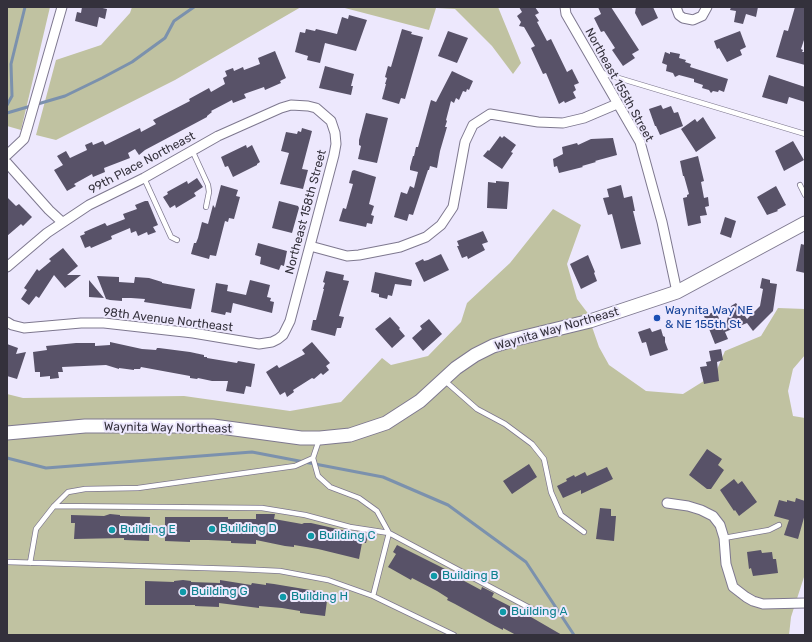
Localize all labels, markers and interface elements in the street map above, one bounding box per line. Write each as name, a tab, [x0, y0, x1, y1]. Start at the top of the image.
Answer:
street label: Northeast 155th Street	[582, 26, 656, 144]
street label: 99th Place Northeast	[86, 129, 198, 197]
street label: Northeast 158th Street	[282, 148, 330, 276]
street label: Waynita Way Northeast	[493, 304, 621, 354]
place label: Waynita Way NE & NE 155th St	[665, 304, 753, 332]
street label: 98th Avenue Northeast	[102, 305, 234, 335]
marker: Waynita Way NE & NE 155th St	[652, 313, 662, 323]
street label: Waynita Way Northeast	[104, 420, 232, 436]
place label: Building D	[220, 522, 277, 536]
place label: Building E	[120, 523, 176, 537]
marker: Building D	[207, 524, 217, 534]
marker: Building E	[107, 525, 117, 535]
place label: Building C	[319, 529, 375, 543]
marker: Building C	[306, 531, 316, 541]
place label: Building B	[442, 569, 498, 583]
marker: Building B	[429, 571, 439, 581]
place label: Building G	[191, 585, 248, 599]
marker: Building G	[178, 587, 188, 597]
place label: Building H	[291, 590, 348, 604]
marker: Building H	[278, 592, 288, 602]
place label: Building A	[511, 605, 568, 619]
marker: Building A	[498, 607, 508, 617]

